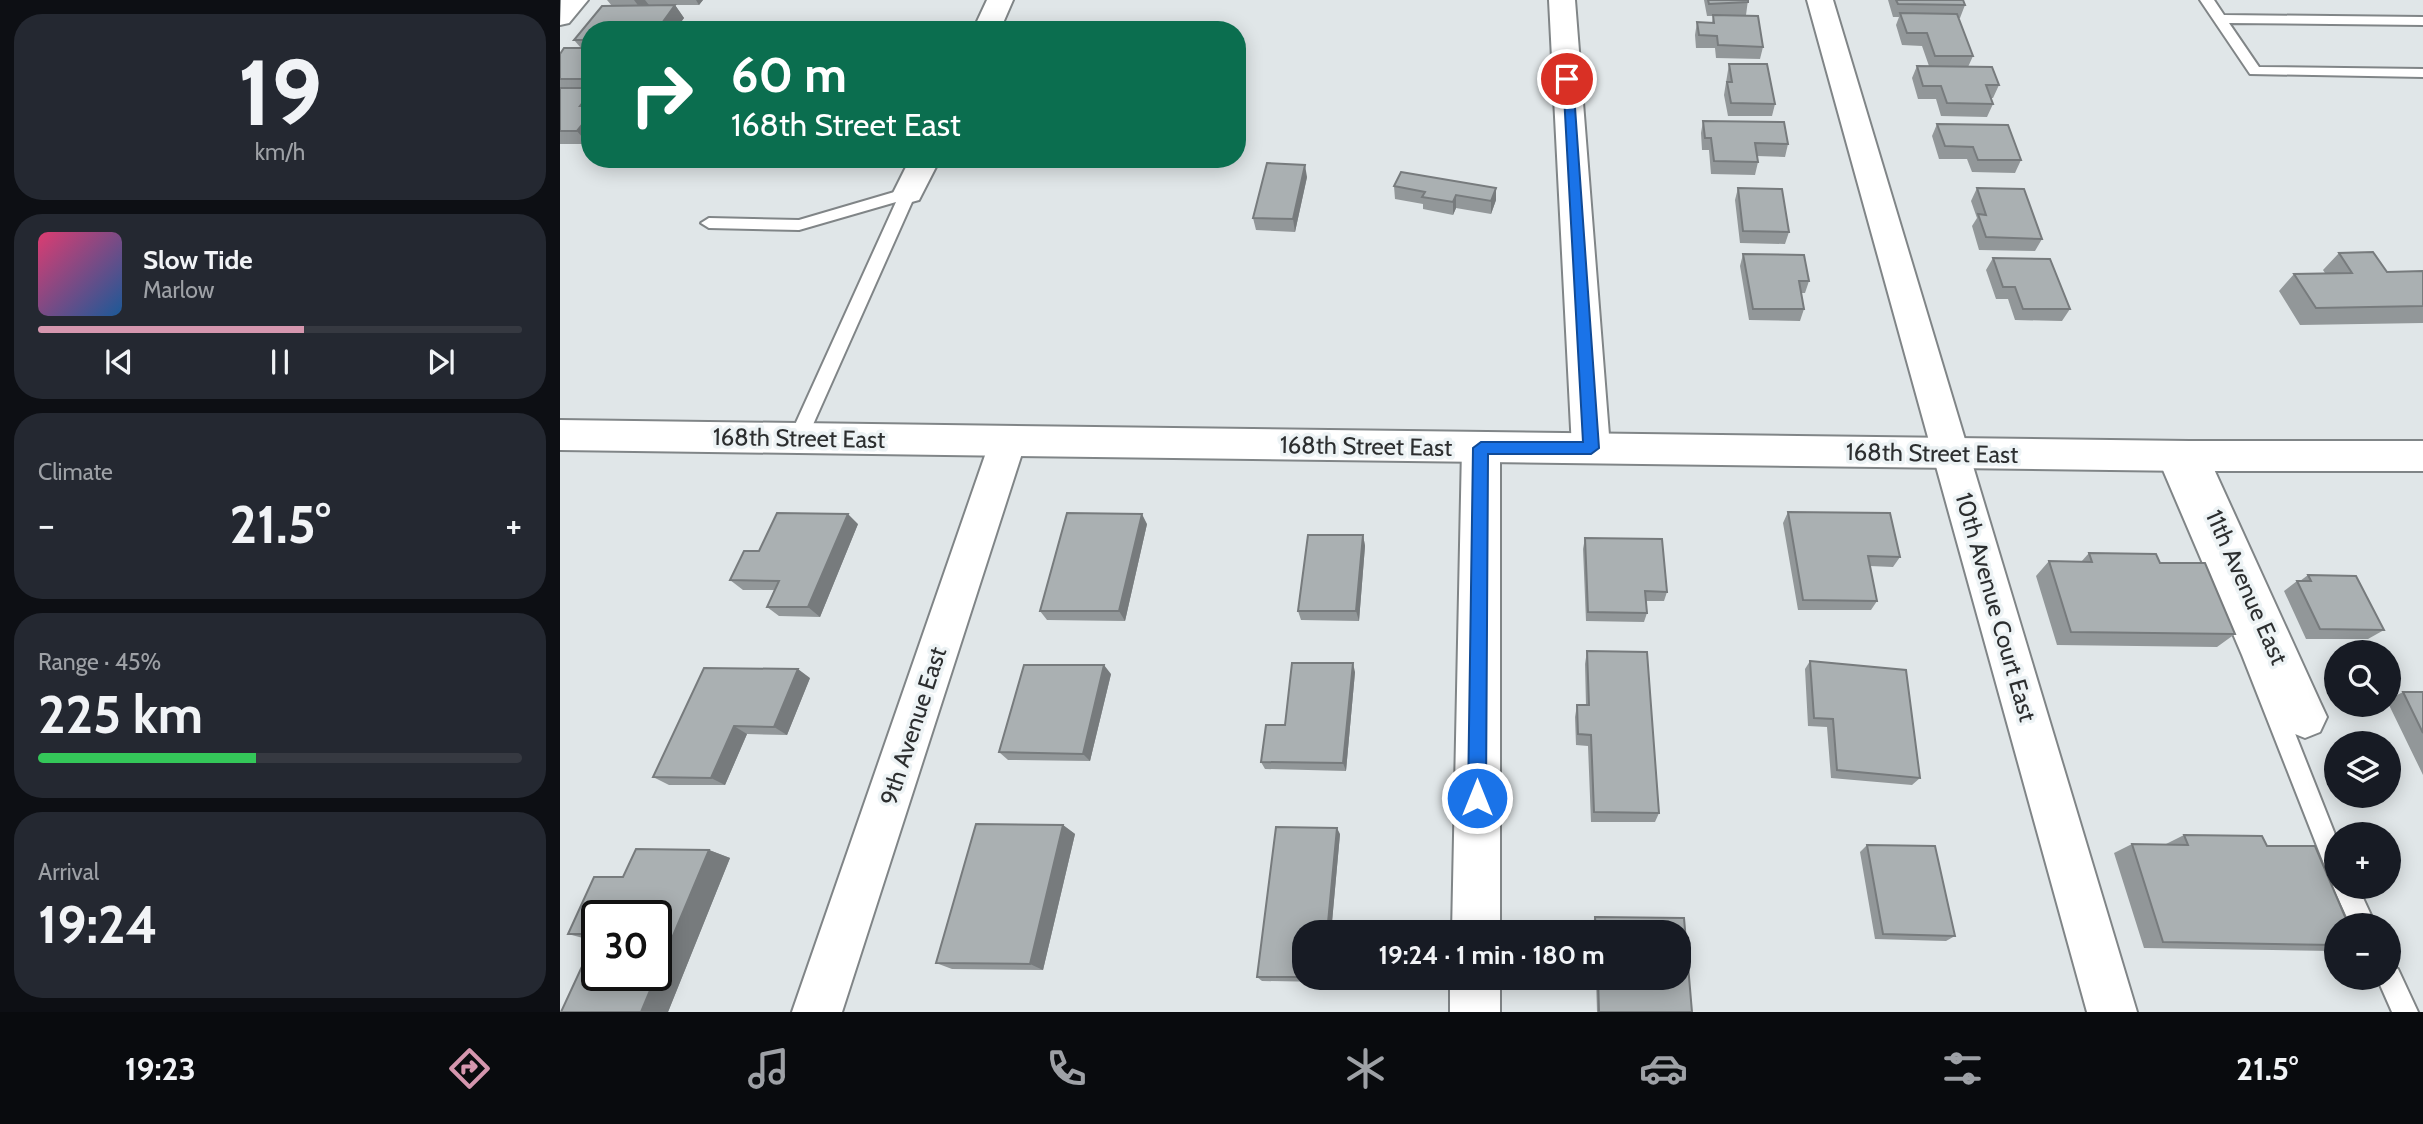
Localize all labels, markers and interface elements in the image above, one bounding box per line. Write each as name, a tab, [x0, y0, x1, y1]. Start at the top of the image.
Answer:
text: 19	[238, 37, 322, 148]
text: 60 m	[731, 45, 847, 104]
icon: right	[616, 49, 707, 140]
pin	[1537, 49, 1597, 109]
icon: arrive	[1548, 60, 1586, 98]
text: 168th Street East	[731, 105, 961, 144]
text: km/h	[255, 138, 305, 166]
text: Slow Tide	[143, 244, 253, 276]
text: Marlow	[143, 276, 214, 304]
icon: previous	[100, 343, 138, 381]
icon: pause	[261, 343, 299, 381]
icon: next	[422, 343, 460, 381]
street label: 168th Street East	[713, 422, 885, 454]
street label: 168th Street East	[1280, 430, 1452, 462]
street label: 168th Street East	[1846, 437, 2018, 469]
text: Climate	[38, 458, 113, 486]
street label: 10th Avenue Court East	[1949, 489, 2043, 725]
text: 21.5°	[229, 493, 331, 556]
text: −	[38, 501, 55, 548]
text: +	[505, 501, 522, 548]
street label: 11th Avenue East	[2200, 505, 2294, 669]
map controls	[2324, 640, 2401, 990]
button: search	[2324, 640, 2401, 717]
street label: 9th Avenue East	[874, 643, 952, 809]
text: Range · 45%	[38, 648, 161, 676]
text: 225 km	[38, 683, 203, 746]
button: layers	[2324, 731, 2401, 808]
position arrow	[1440, 761, 1514, 835]
button: +	[2324, 822, 2401, 899]
text: Arrival	[38, 858, 99, 886]
text: 19:24	[38, 893, 158, 956]
speed limit sign: 30	[581, 900, 672, 991]
button: −	[2324, 913, 2401, 990]
text: 19:24 · 1 min · 180 m	[1378, 939, 1605, 971]
icon: directions	[445, 1044, 494, 1093]
icon: music	[744, 1044, 793, 1093]
icon: phone	[1042, 1044, 1091, 1093]
icon: climate	[1341, 1044, 1390, 1093]
icon: car	[1639, 1044, 1688, 1093]
icon: filters	[1938, 1044, 1987, 1093]
text: 19:23	[125, 1049, 196, 1088]
text: 21.5°	[2236, 1049, 2298, 1088]

